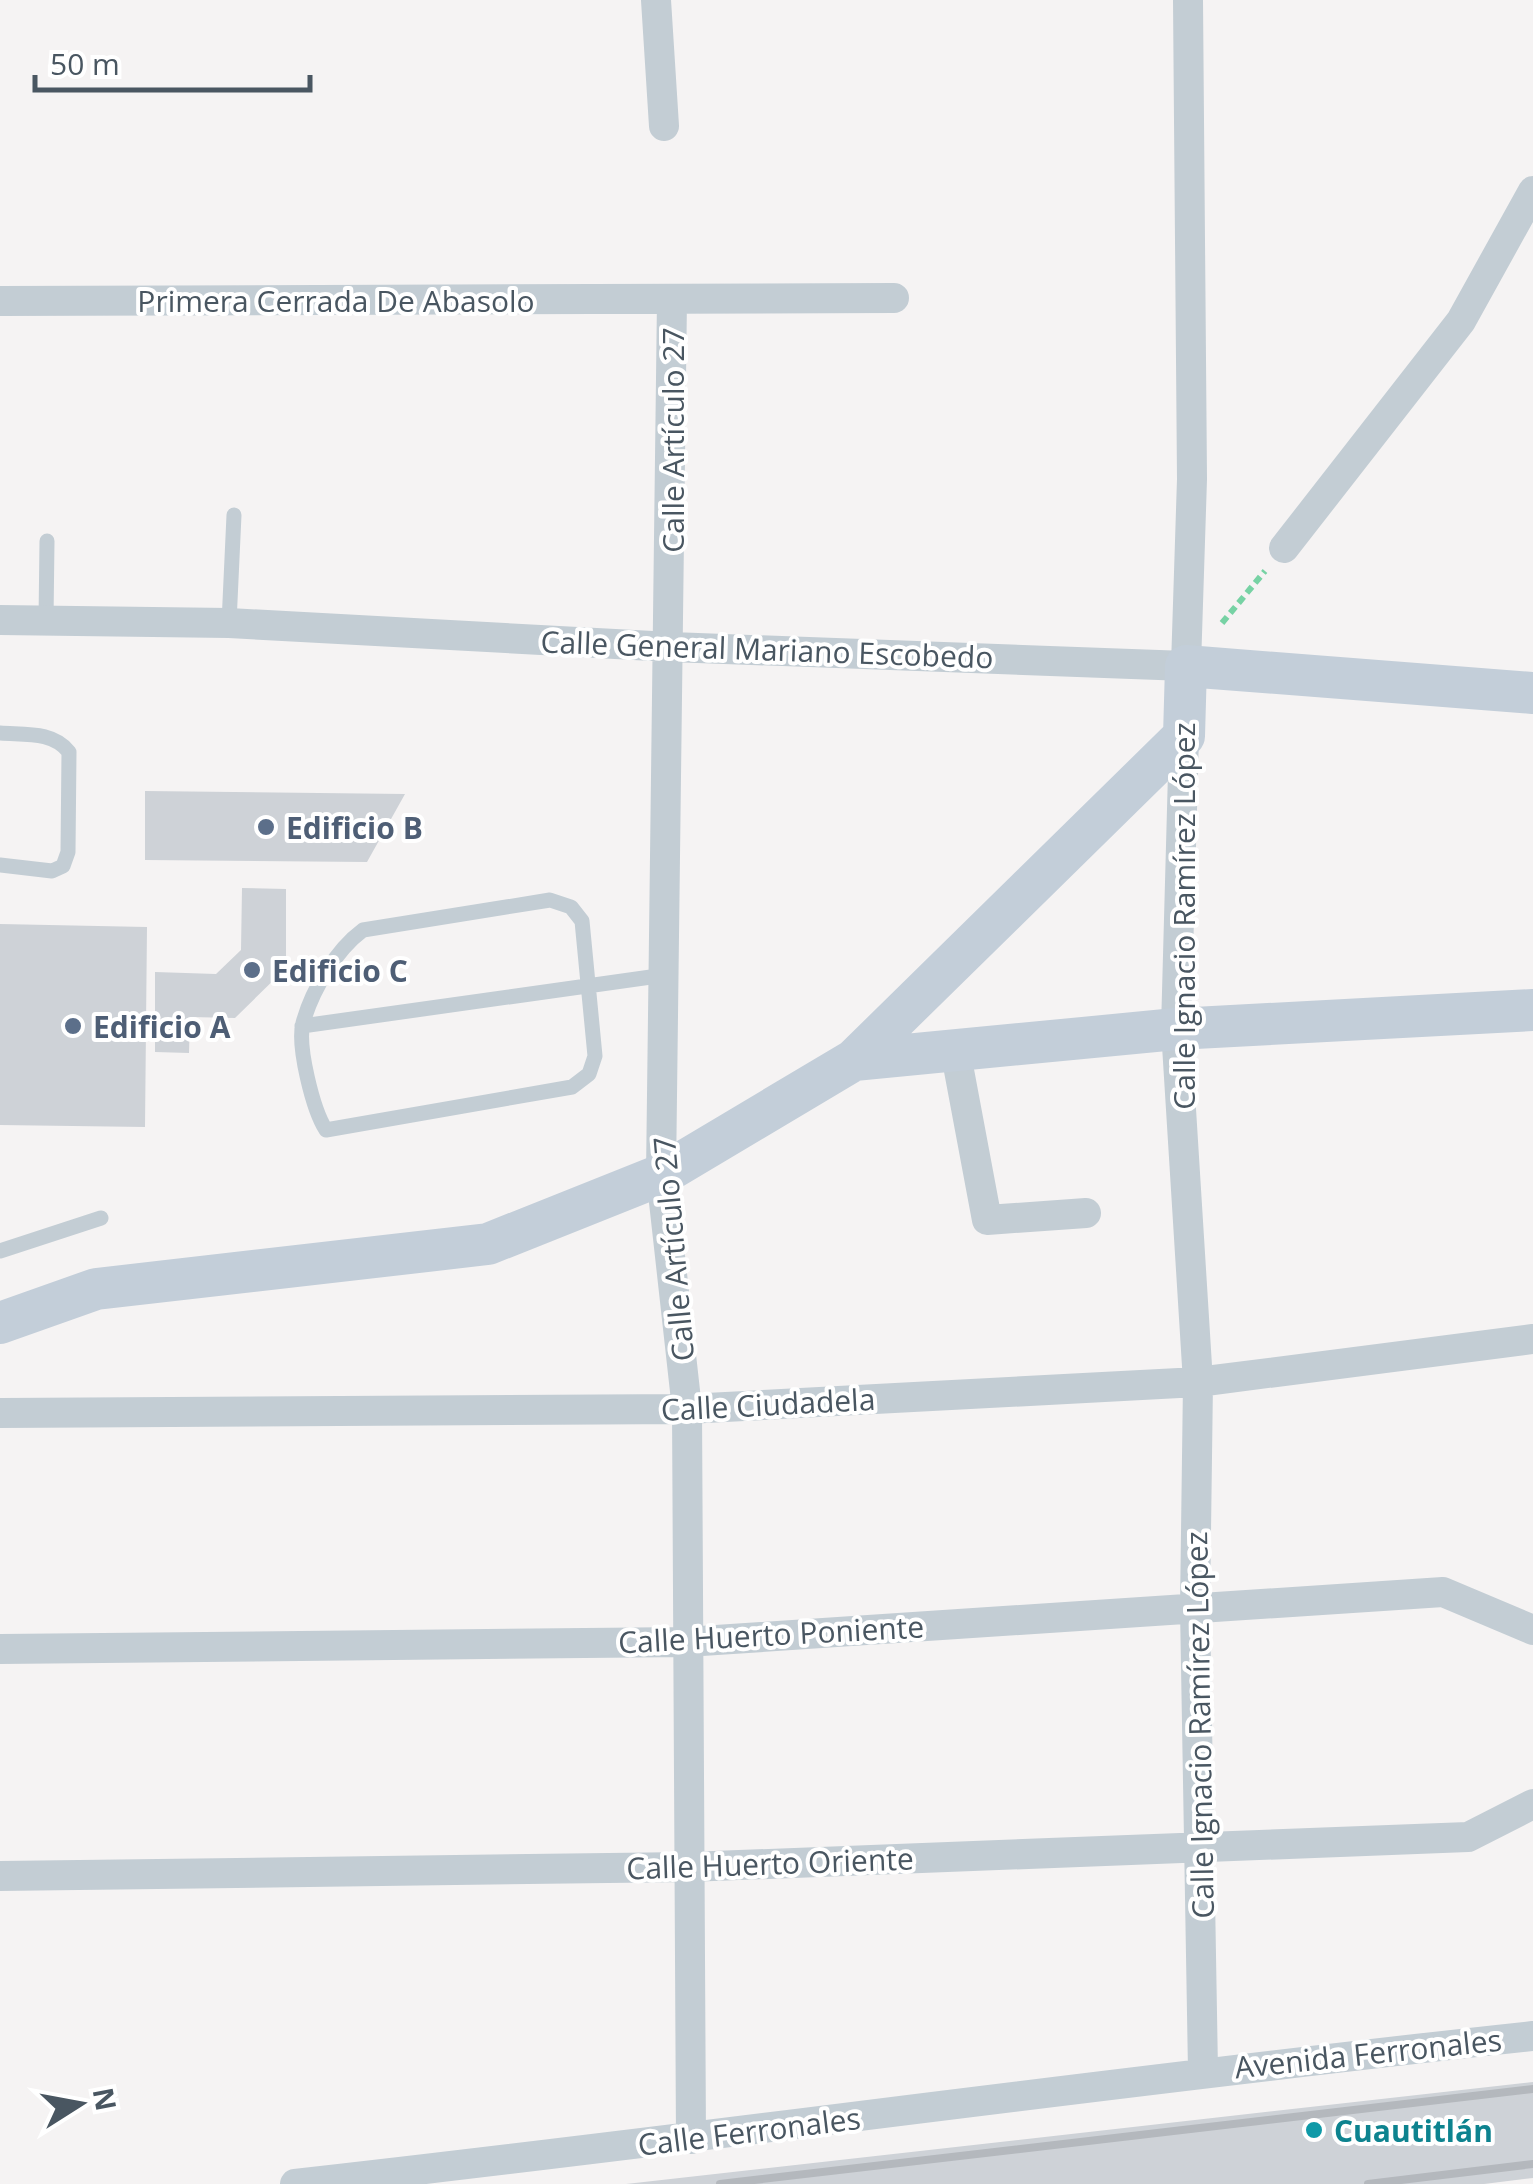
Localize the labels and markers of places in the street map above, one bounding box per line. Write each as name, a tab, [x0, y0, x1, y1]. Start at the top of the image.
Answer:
place label: Edificio B	[286, 807, 423, 848]
marker: Edificio B	[255, 816, 277, 838]
place label: Edificio C	[272, 950, 408, 991]
marker: Edificio C	[241, 959, 263, 981]
place label: Edificio A	[93, 1006, 231, 1047]
marker: Edificio A	[62, 1015, 84, 1037]
place label: Cuautitlán	[1334, 2110, 1493, 2151]
marker: Cuautitlán	[1303, 2119, 1325, 2141]

